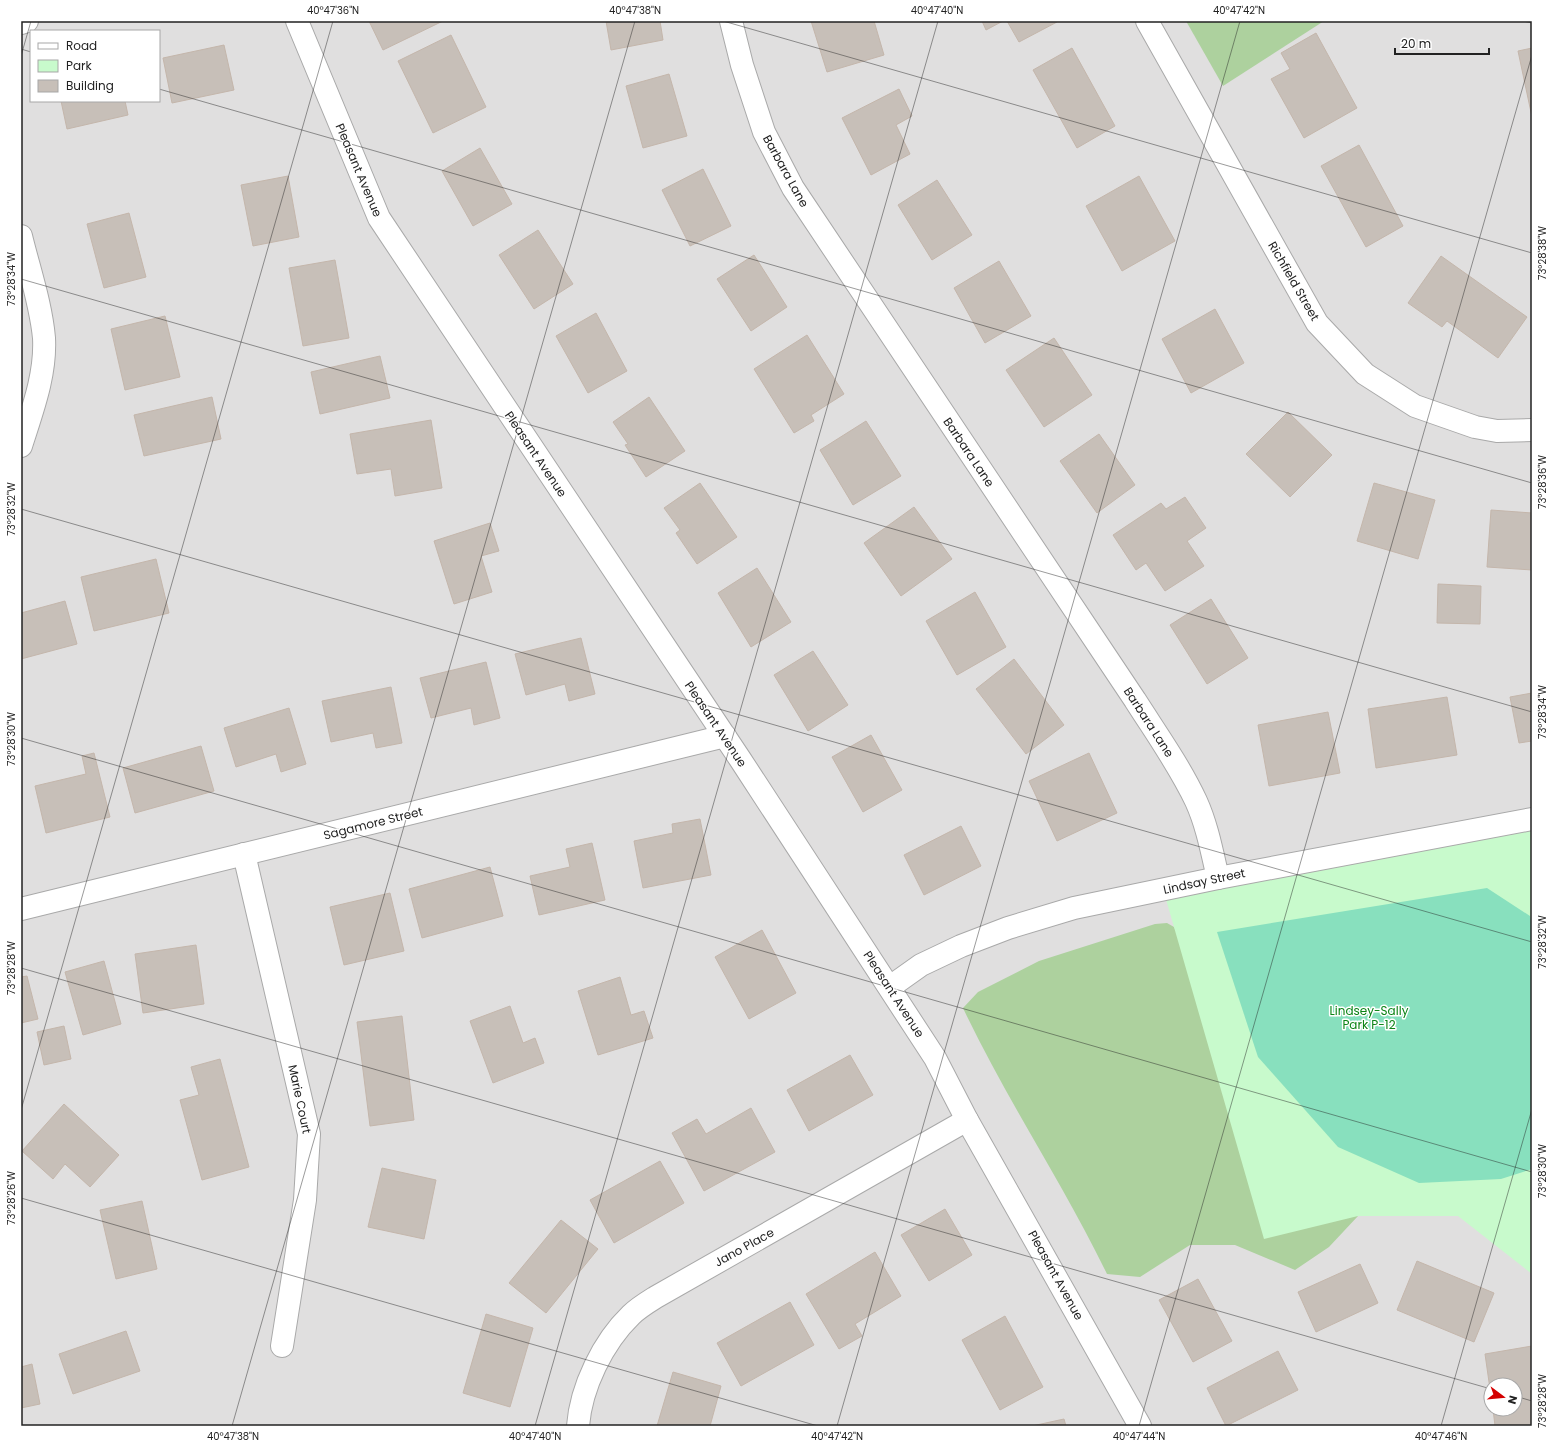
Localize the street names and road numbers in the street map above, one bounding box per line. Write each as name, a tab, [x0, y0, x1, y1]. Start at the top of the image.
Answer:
street label: Pleasant Avenue	[332, 121, 386, 219]
street label: Barbara Lane	[759, 132, 813, 210]
street label: Richfield Street	[1264, 238, 1324, 324]
street label: Pleasant Avenue	[501, 408, 571, 500]
street label: Barbara Lane	[939, 414, 999, 490]
street label: Pleasant Avenue	[681, 678, 751, 770]
street label: Barbara Lane	[1120, 684, 1178, 760]
street label: Sagamore Street	[322, 802, 424, 844]
street label: Lindsay Street	[1161, 864, 1247, 898]
street label: Pleasant Avenue	[860, 947, 928, 1041]
street label: Marie Court	[284, 1063, 316, 1135]
street label: Jano Place	[711, 1224, 777, 1270]
street label: Pleasant Avenue	[1024, 1227, 1088, 1323]

